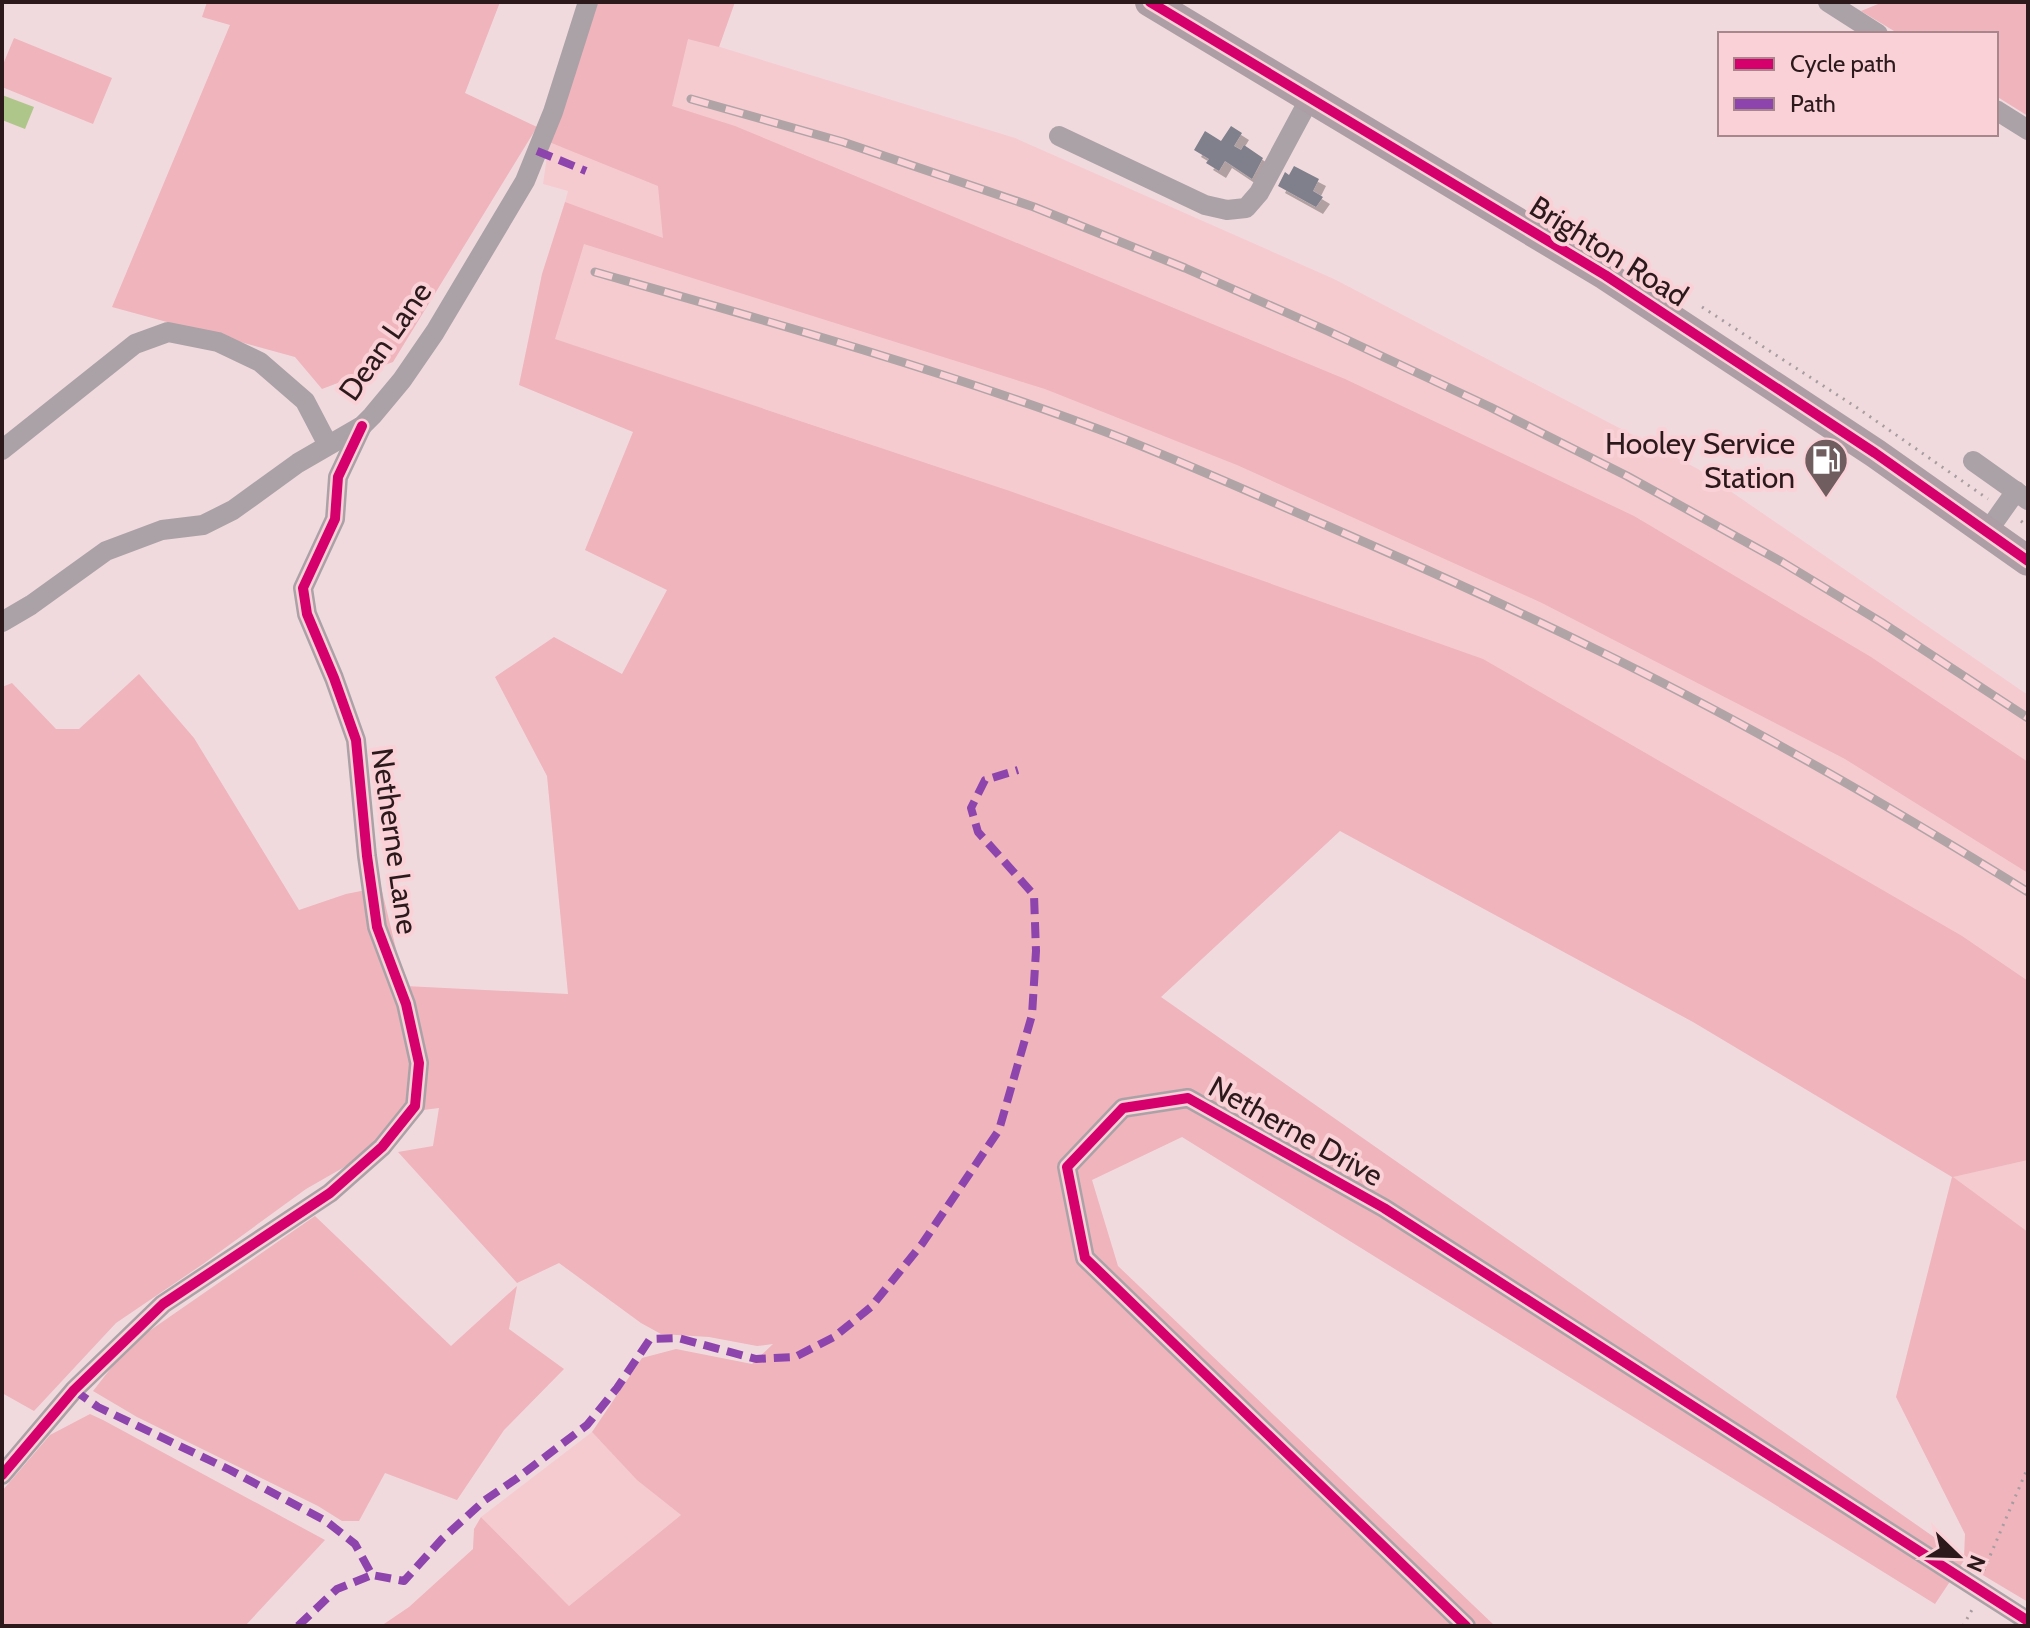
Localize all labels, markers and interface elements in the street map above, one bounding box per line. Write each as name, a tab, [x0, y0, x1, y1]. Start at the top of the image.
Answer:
legend	[1718, 32, 1998, 136]
text: Cycle path	[1790, 49, 1896, 78]
text: Path	[1790, 89, 1836, 118]
street label: Brighton Road	[1523, 188, 1695, 314]
street label: Dean Lane	[331, 274, 439, 408]
place label: Hooley Service Station	[1605, 425, 1795, 496]
fuel station icon: Hooley Service Station	[1802, 436, 1850, 499]
street label: Netherne Lane	[364, 745, 426, 937]
street label: Netherne Drive	[1202, 1068, 1390, 1194]
north arrow	[1918, 1516, 1998, 1596]
text: N	[1960, 1551, 1991, 1576]

